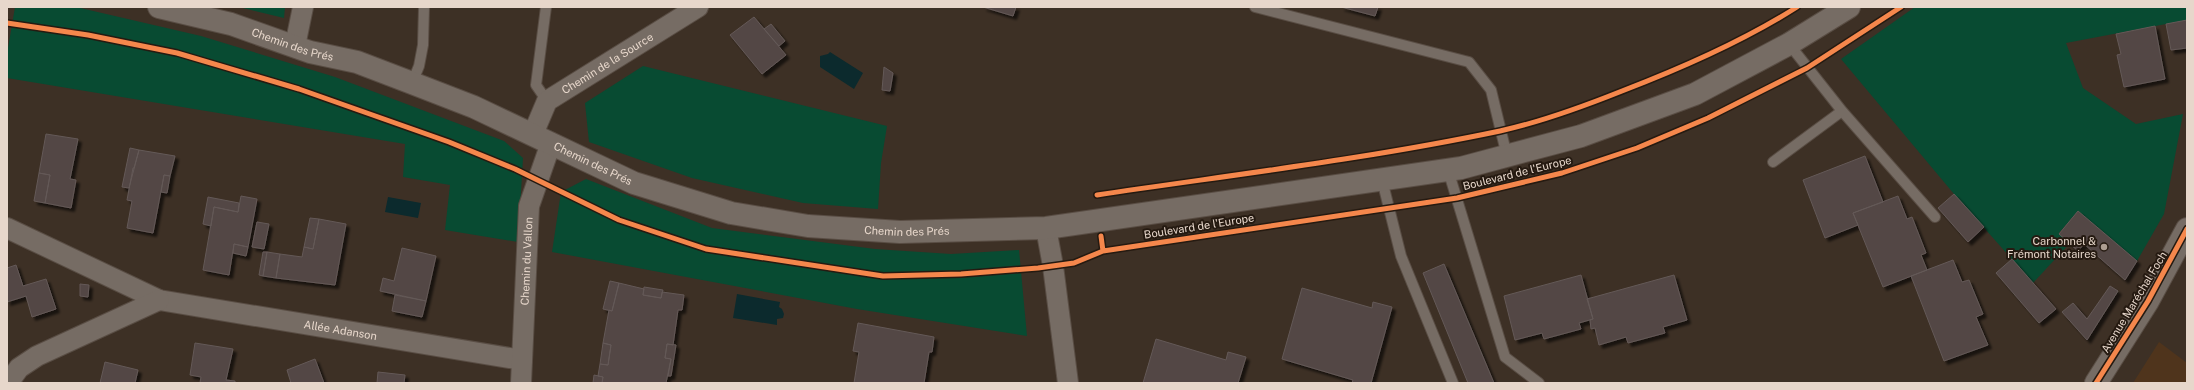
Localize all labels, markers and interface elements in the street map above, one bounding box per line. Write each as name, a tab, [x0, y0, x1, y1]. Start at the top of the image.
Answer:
street label: Chemin des Prés	[250, 26, 335, 63]
street label: Chemin de la Source	[560, 30, 655, 96]
street label: Chemin des Prés	[552, 140, 635, 187]
street label: Boulevard de l'Europe	[1461, 154, 1573, 192]
street label: Boulevard de l'Europe	[1143, 211, 1255, 241]
street label: Chemin du Vallon	[519, 217, 535, 306]
street label: Chemin des Prés	[864, 224, 950, 238]
place label: Carbonnel & Frémont Notaires	[2007, 235, 2096, 260]
marker: Carbonnel & Frémont Notaires	[2099, 242, 2109, 252]
street label: Avenue Maréchal Foch	[2099, 249, 2169, 355]
street label: Allée Adanson	[303, 318, 378, 342]

